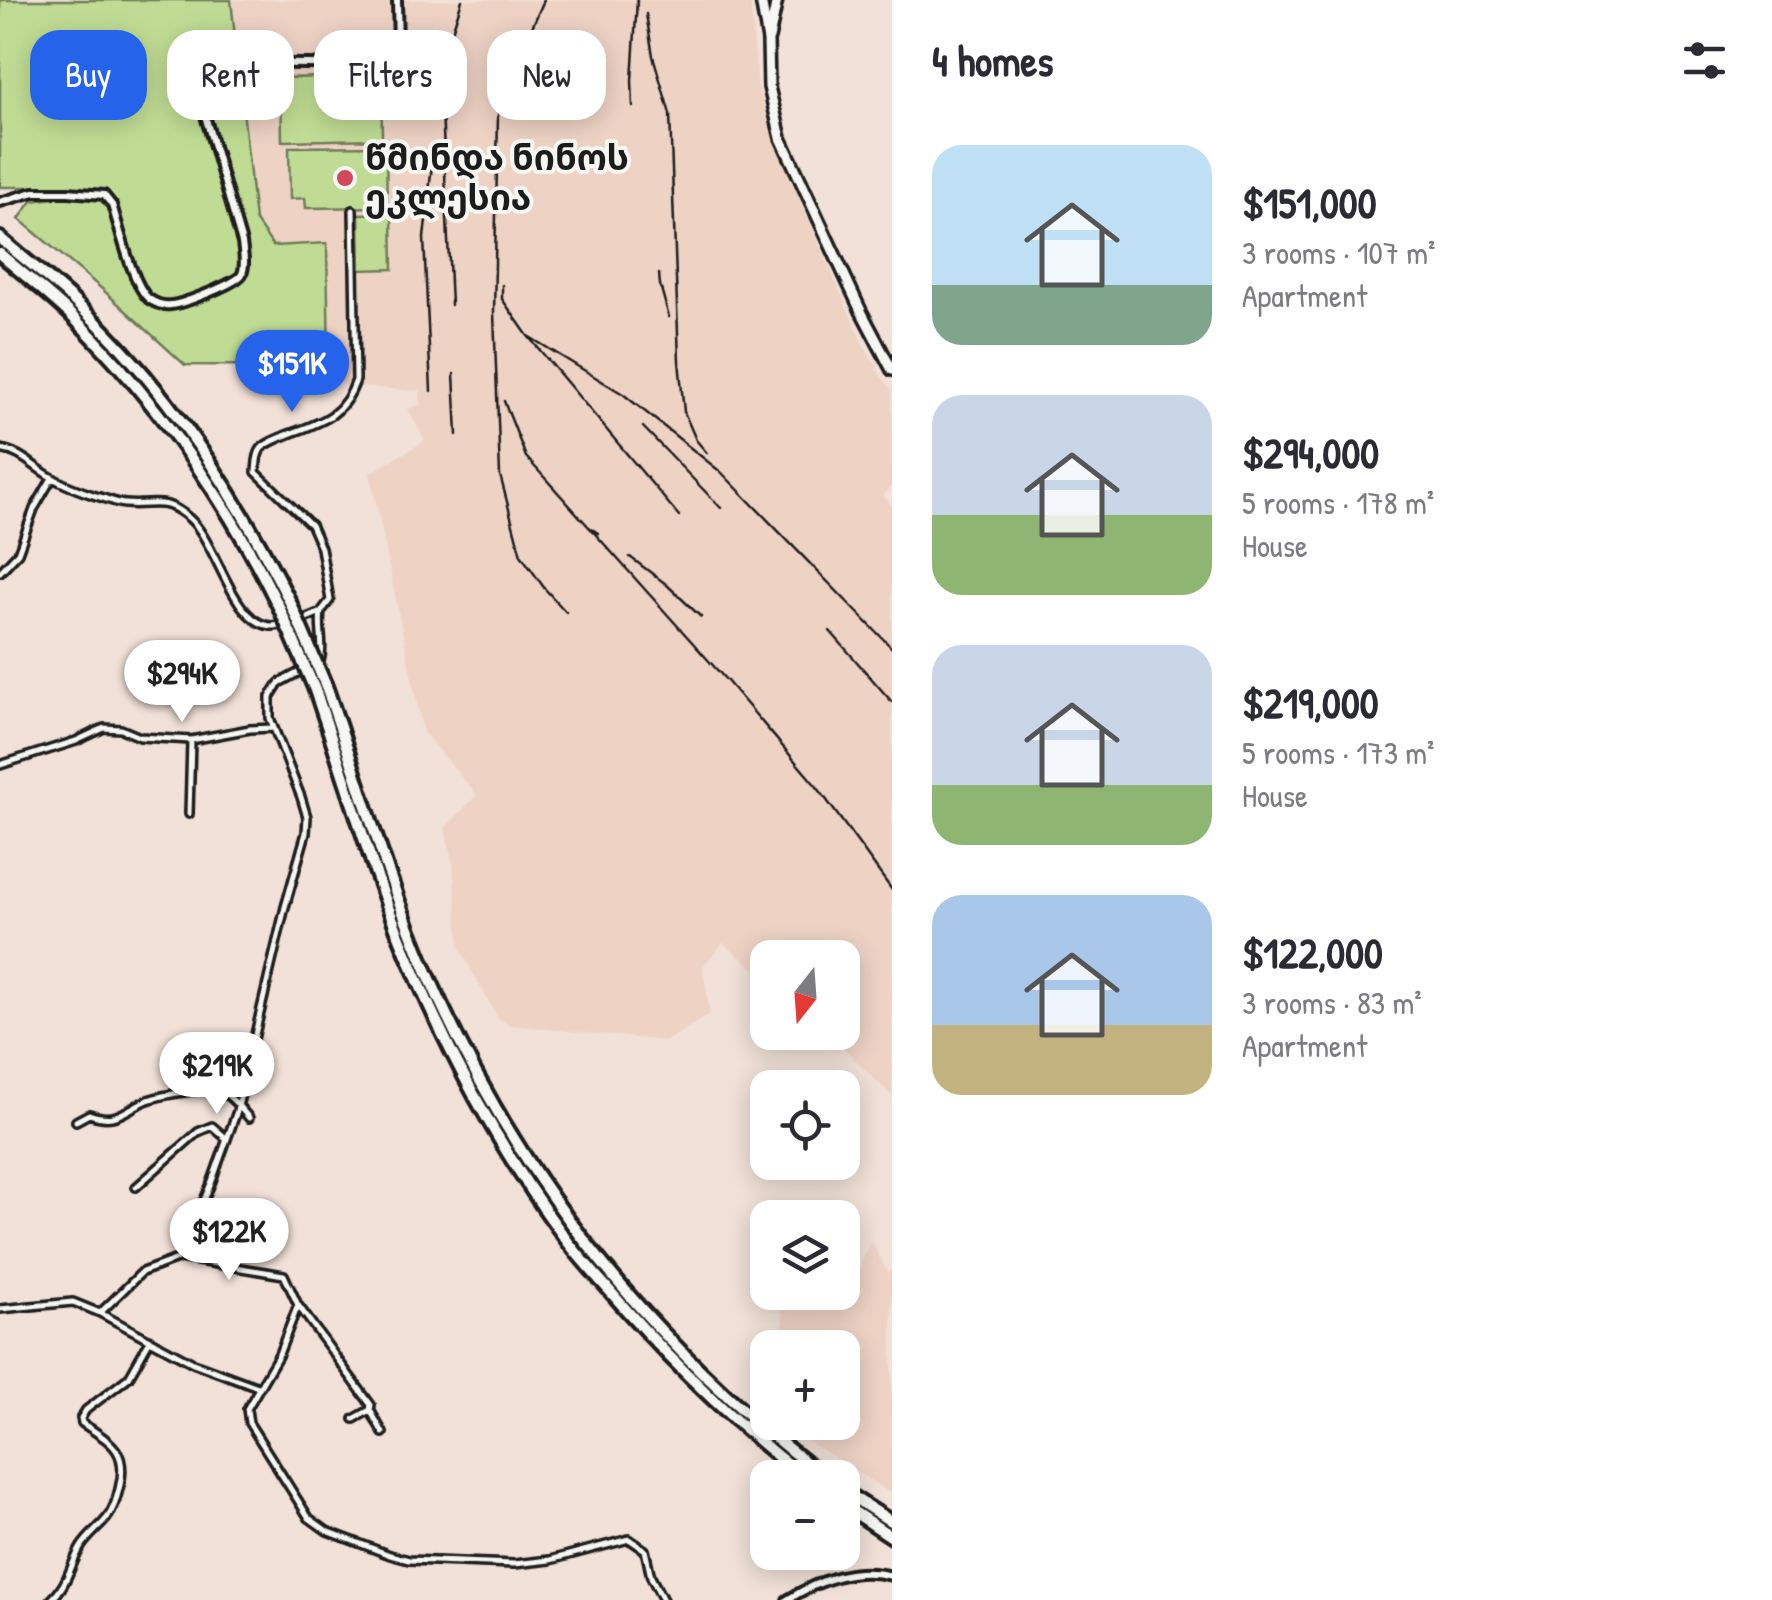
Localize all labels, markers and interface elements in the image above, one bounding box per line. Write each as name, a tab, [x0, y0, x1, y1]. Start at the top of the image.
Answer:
chip: Buy	[30, 30, 147, 120]
chip: Rent	[167, 30, 294, 120]
chip: Filters	[314, 30, 467, 120]
chip: New	[487, 30, 606, 120]
text: 4 homes	[932, 32, 1053, 89]
icon: filters	[1677, 33, 1732, 88]
place label: წმინდა ნინოს ეკლესია	[365, 134, 629, 221]
marker: წმინდა ნინოს ეკლესია	[334, 167, 356, 189]
text: $151,000	[1242, 174, 1376, 231]
icon: home	[1012, 185, 1132, 305]
text: 3 rooms · 107 m²	[1242, 231, 1435, 274]
text: Apartment	[1242, 274, 1367, 317]
pin: $151K	[222, 330, 362, 415]
text: $151K	[257, 341, 327, 384]
text: $294,000	[1242, 424, 1379, 481]
icon: home	[1012, 435, 1132, 555]
text: 5 rooms · 178 m²	[1242, 481, 1434, 524]
text: House	[1242, 524, 1308, 567]
pin: $294K	[112, 640, 252, 725]
text: $294K	[146, 651, 218, 694]
text: $219,000	[1242, 674, 1379, 731]
icon: home	[1012, 685, 1132, 805]
text: 5 rooms · 173 m²	[1242, 731, 1434, 774]
text: House	[1242, 774, 1308, 817]
text: $122,000	[1242, 924, 1383, 981]
icon: home	[1012, 935, 1132, 1055]
north arrow	[750, 940, 860, 1050]
map controls	[750, 940, 860, 1570]
text: 3 rooms · 83 m²	[1242, 981, 1422, 1024]
text: Apartment	[1242, 1024, 1367, 1067]
pin: $219K	[147, 1032, 287, 1117]
text: $219K	[181, 1043, 253, 1086]
button: locate	[750, 1070, 860, 1180]
pin: $122K	[159, 1198, 299, 1283]
button: layers	[750, 1200, 860, 1310]
text: $122K	[192, 1209, 266, 1252]
button: +	[750, 1330, 860, 1440]
button: −	[750, 1460, 860, 1570]

